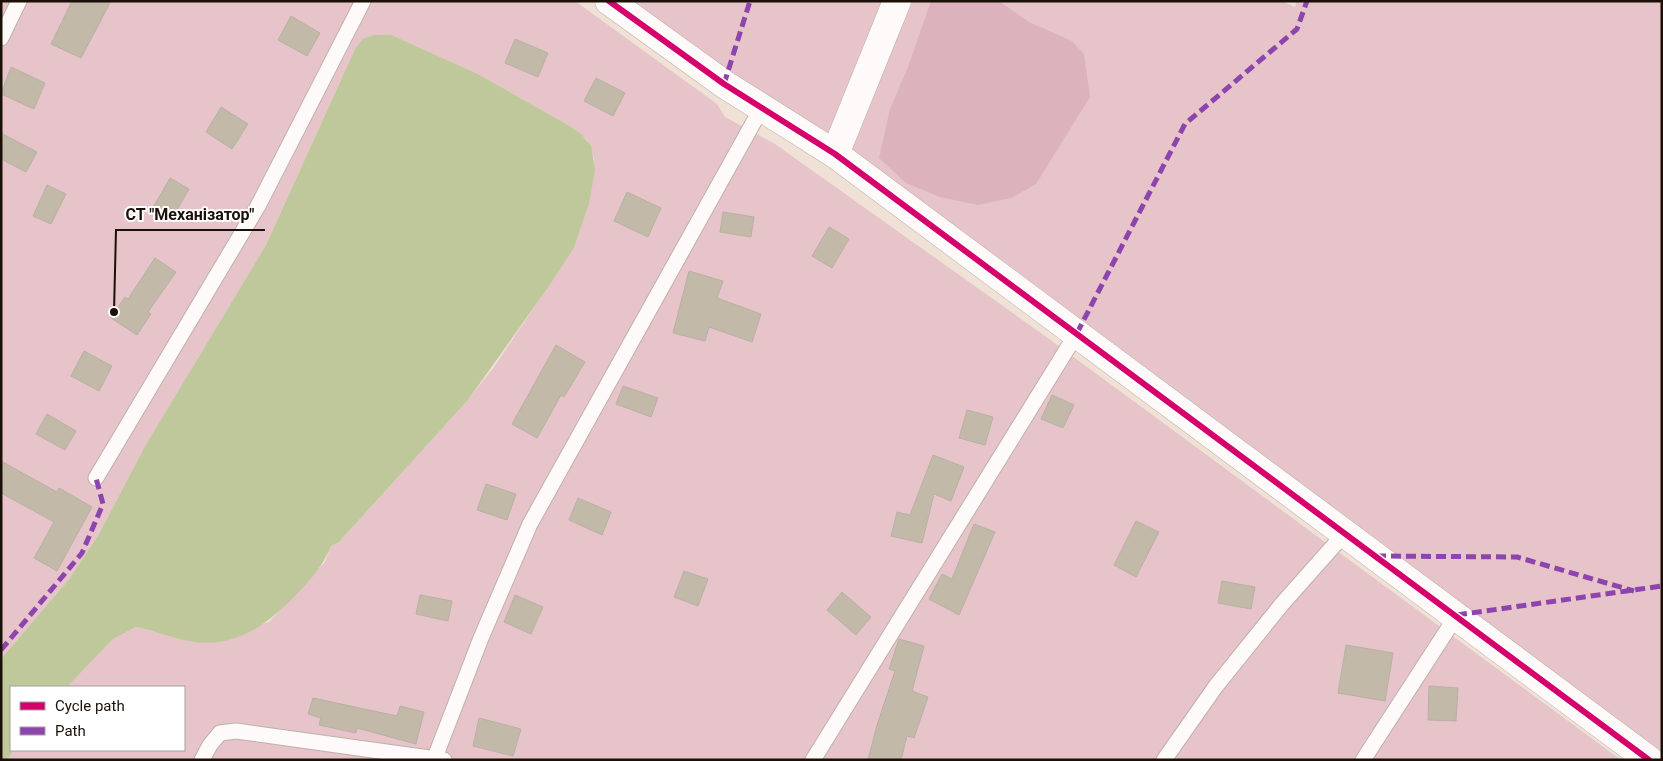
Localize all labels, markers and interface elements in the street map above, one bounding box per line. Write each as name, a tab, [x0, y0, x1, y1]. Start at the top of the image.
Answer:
callout: СТ "Механізатор"	[116, 199, 265, 230]
text: СТ "Механізатор"	[126, 205, 254, 224]
legend	[10, 686, 185, 751]
text: Cycle path	[55, 697, 125, 715]
text: Path	[55, 722, 86, 740]

